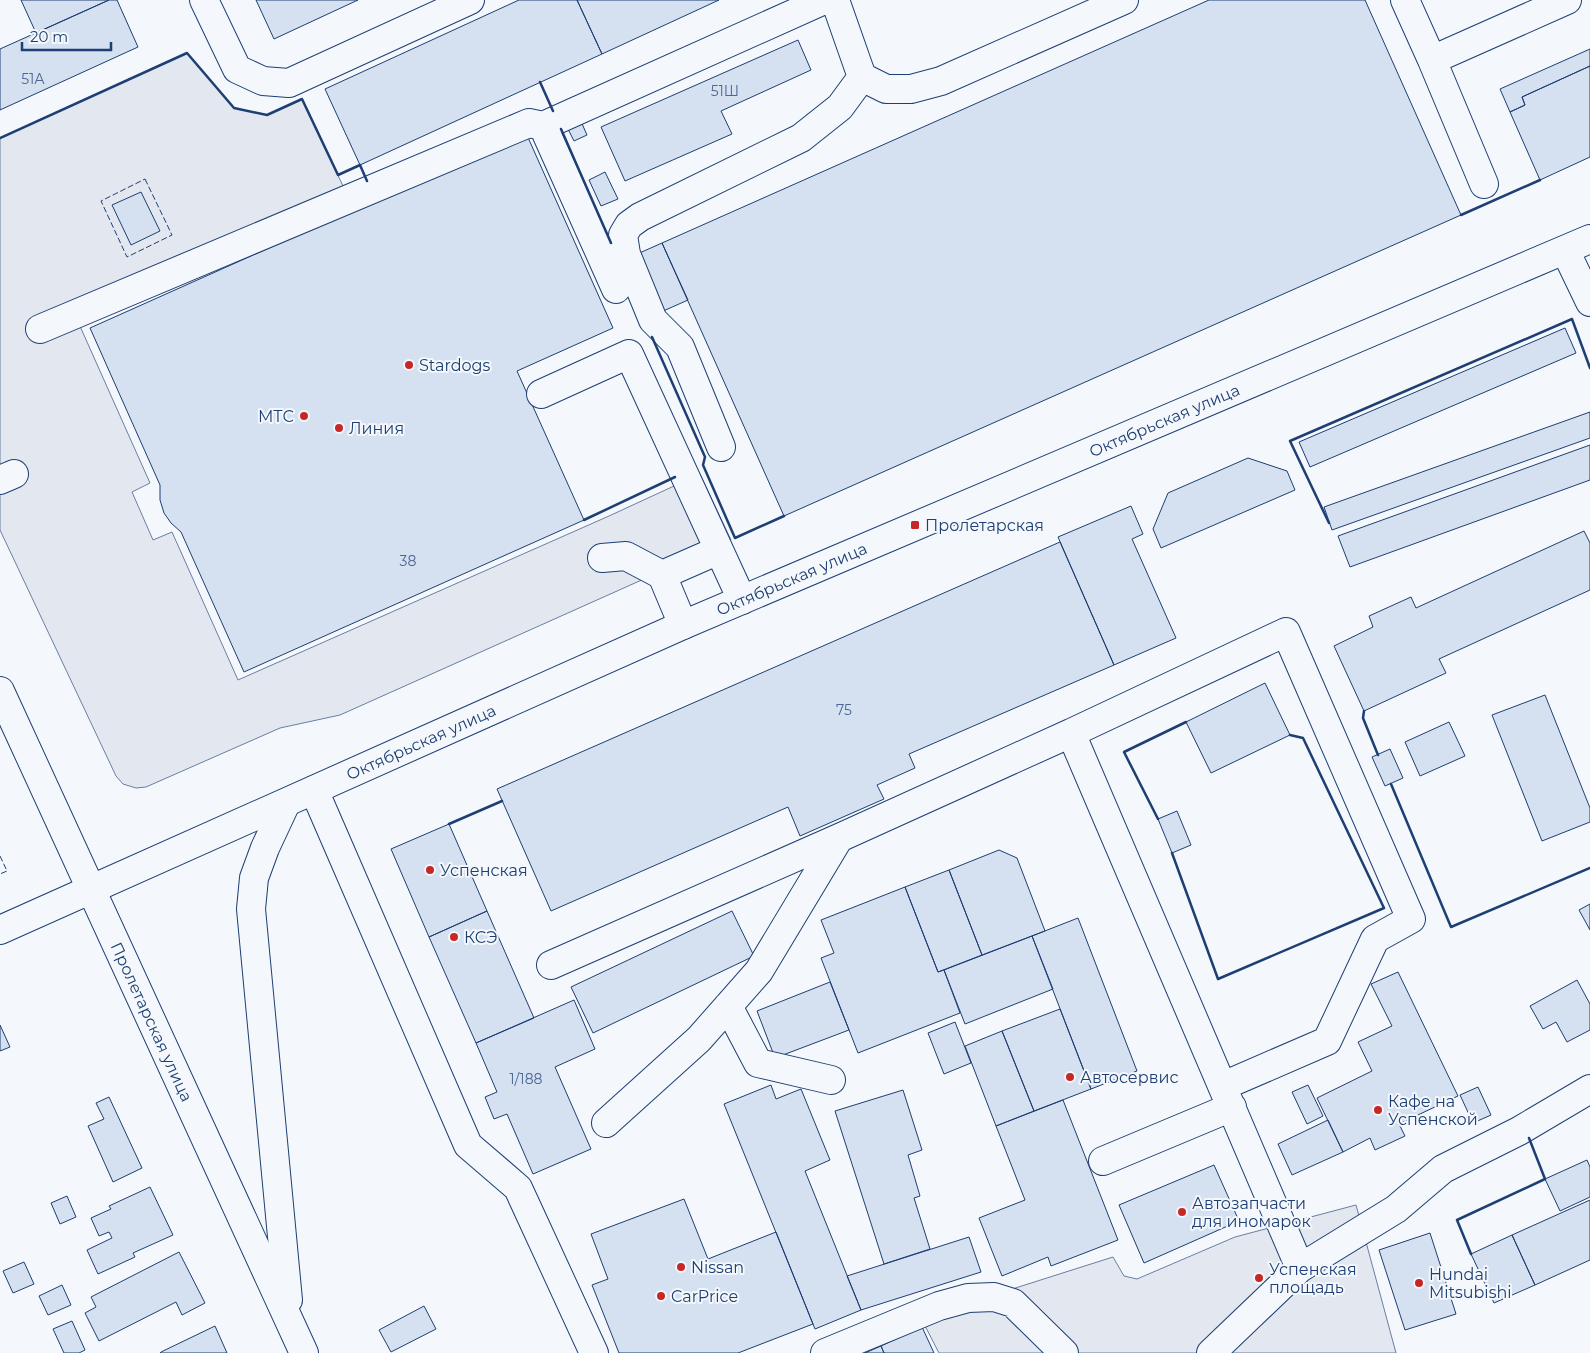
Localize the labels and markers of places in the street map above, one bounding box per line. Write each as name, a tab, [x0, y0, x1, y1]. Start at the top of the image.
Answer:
place label: Stardogs	[419, 356, 491, 375]
marker: Stardogs	[403, 359, 415, 371]
place label: МТС	[258, 407, 294, 426]
marker: МТС	[298, 410, 310, 422]
place label: Линия	[349, 419, 404, 438]
marker: Линия	[333, 422, 345, 434]
place label: Пролетарская	[925, 516, 1044, 535]
marker: Пролетарская	[909, 519, 921, 531]
place label: Успенская	[440, 861, 528, 880]
marker: Успенская	[424, 864, 436, 876]
place label: КСЭ	[464, 928, 498, 947]
marker: КСЭ	[448, 931, 460, 943]
place label: Автосервис	[1080, 1068, 1178, 1087]
marker: Автосервис	[1064, 1071, 1076, 1083]
place label: Кафе на Успенской	[1388, 1092, 1478, 1129]
marker: Кафе на Успенской	[1372, 1104, 1384, 1116]
place label: Автозапчасти для иномарок	[1192, 1194, 1312, 1231]
marker: Автозапчасти для иномарок	[1176, 1206, 1188, 1218]
place label: Nissan	[691, 1258, 744, 1277]
place label: Успенская площадь	[1269, 1260, 1357, 1297]
marker: Nissan	[675, 1261, 687, 1273]
place label: Hundai Mitsubishi	[1429, 1265, 1512, 1302]
marker: Успенская площадь	[1253, 1272, 1265, 1284]
marker: Hundai Mitsubishi	[1413, 1277, 1425, 1289]
place label: CarPrice	[671, 1287, 738, 1306]
marker: CarPrice	[655, 1290, 667, 1302]

